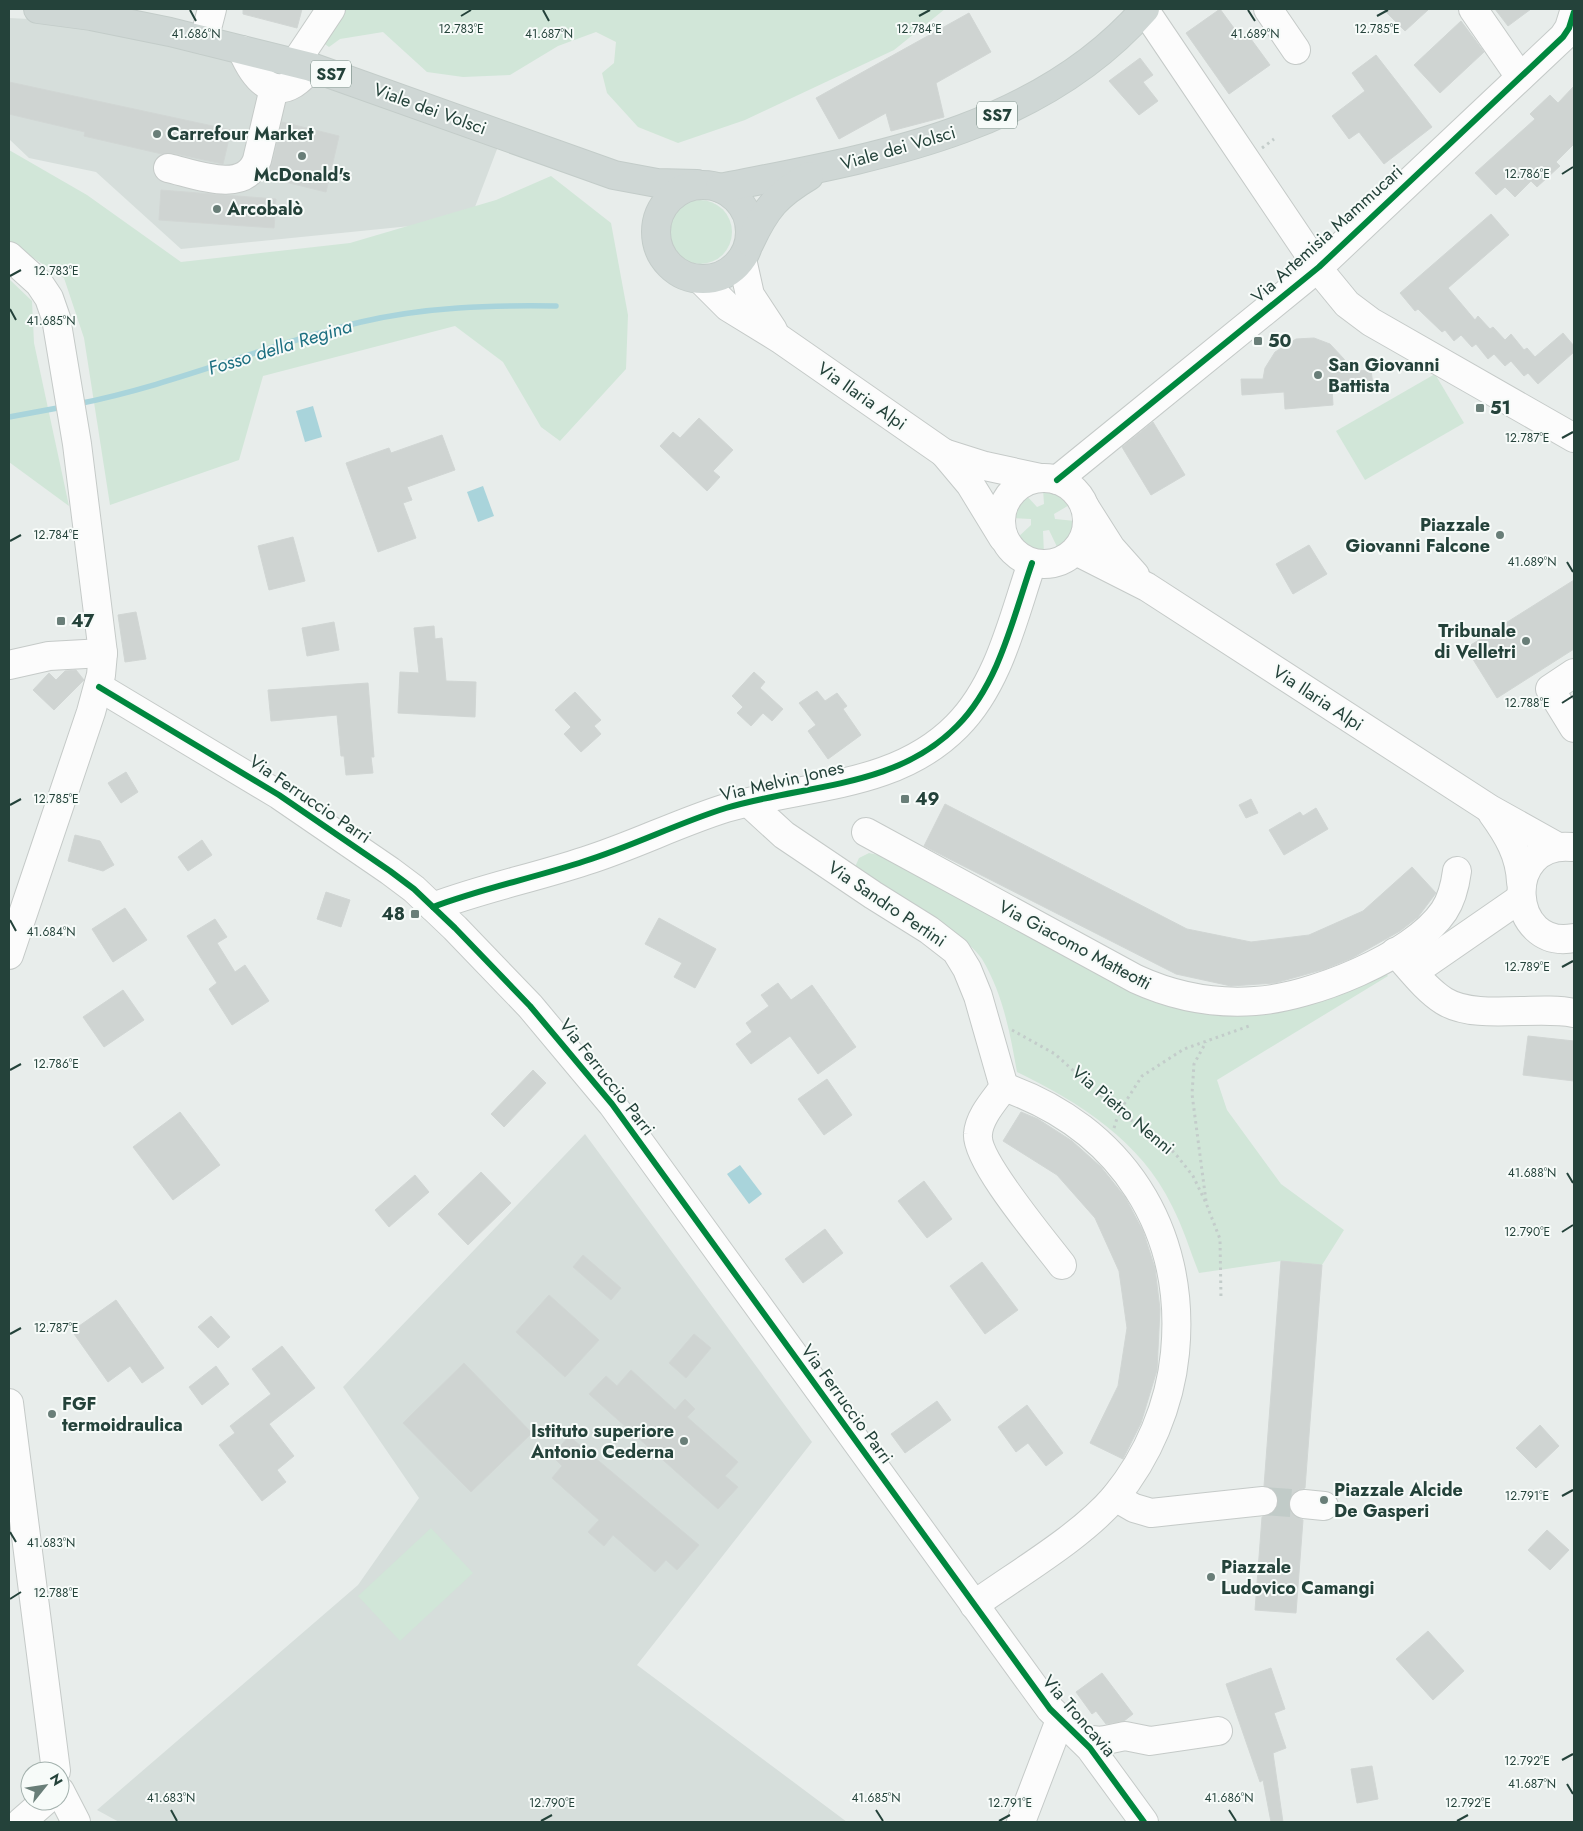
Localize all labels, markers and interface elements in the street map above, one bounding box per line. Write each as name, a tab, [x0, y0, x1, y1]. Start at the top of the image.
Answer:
text: 12.783°E	[438, 20, 484, 38]
text: 12.784°E	[896, 20, 942, 38]
text: 12.785°E	[1354, 20, 1400, 38]
text: 41.686°N	[171, 25, 221, 43]
text: 41.687°N	[525, 25, 573, 43]
text: 41.689°N	[1230, 25, 1280, 43]
road number: SS7	[311, 61, 351, 88]
street label: Viale dei Volsci	[370, 77, 490, 141]
road number: SS7	[977, 102, 1017, 128]
street label: Viale dei Volsci	[837, 119, 959, 177]
place label: Carrefour Market	[167, 121, 314, 147]
marker: Carrefour Market	[151, 128, 163, 140]
marker: McDonald's	[296, 150, 308, 162]
street label: Via Artemisia Mammucari	[1246, 159, 1408, 309]
place label: McDonald's	[254, 162, 350, 188]
text: 12.786°E	[1504, 165, 1550, 183]
place label: Arcobalò	[226, 196, 304, 222]
marker: Arcobalò	[211, 203, 223, 215]
text: 12.783°E	[33, 262, 79, 280]
text: 41.685°N	[27, 312, 75, 330]
water label: Fosso della Regina	[205, 312, 356, 382]
place label: 50	[1268, 328, 1292, 354]
marker: 50	[1252, 335, 1264, 347]
place label: San Giovanni Battista	[1328, 352, 1440, 399]
street label: Via Ilaria Alpi	[812, 356, 912, 436]
marker: San Giovanni Battista	[1312, 369, 1324, 381]
place label: 51	[1490, 395, 1511, 421]
marker: 51	[1474, 402, 1486, 414]
text: 12.787°E	[1505, 429, 1549, 447]
place label: Piazzale Giovanni Falcone	[1346, 512, 1490, 559]
text: 12.784°E	[33, 526, 79, 544]
marker: Piazzale Giovanni Falcone	[1494, 529, 1506, 541]
text: 41.689°N	[1507, 553, 1557, 571]
place label: 47	[71, 608, 95, 634]
marker: 47	[55, 615, 67, 627]
place label: Tribunale di Velletri	[1434, 618, 1516, 665]
marker: Tribunale di Velletri	[1520, 635, 1532, 647]
street label: Via Ilaria Alpi	[1267, 659, 1369, 737]
text: 12.788°E	[1504, 694, 1550, 712]
street label: Via Ferruccio Parri	[244, 748, 376, 850]
street label: Via Melvin Jones	[718, 754, 846, 808]
place label: 49	[915, 786, 940, 812]
text: 12.785°E	[33, 790, 79, 808]
marker: 49	[899, 793, 911, 805]
street label: Via Sandro Pertini	[823, 855, 951, 953]
street label: Via Giacomo Matteotti	[994, 894, 1156, 996]
place label: 48	[381, 901, 405, 927]
marker: 48	[409, 908, 421, 920]
text: 41.684°N	[26, 923, 76, 941]
text: 12.789°E	[1504, 958, 1550, 976]
street label: Via Ferruccio Parri	[553, 1013, 661, 1141]
text: 12.786°E	[33, 1055, 79, 1073]
street label: Via Pietro Nenni	[1066, 1059, 1180, 1161]
text: 41.688°N	[1508, 1164, 1556, 1182]
text: 12.790°E	[1504, 1223, 1550, 1241]
text: 12.787°E	[34, 1319, 78, 1337]
street label: Via Ferruccio Parri	[795, 1339, 899, 1469]
place label: FGF termoidraulica	[62, 1391, 183, 1438]
marker: FGF termoidraulica	[46, 1408, 58, 1420]
place label: Istituto superiore Antonio Cederna	[530, 1418, 674, 1465]
marker: Istituto superiore Antonio Cederna	[678, 1435, 690, 1447]
place label: Piazzale Alcide De Gasperi	[1334, 1477, 1463, 1524]
text: 12.791°E	[1505, 1487, 1549, 1505]
marker: Piazzale Alcide De Gasperi	[1318, 1494, 1330, 1506]
text: 41.683°N	[27, 1534, 75, 1552]
place label: Piazzale Ludovico Camangi	[1221, 1554, 1374, 1601]
marker: Piazzale Ludovico Camangi	[1205, 1571, 1217, 1583]
text: 12.788°E	[33, 1584, 79, 1602]
street label: Via Troncavia	[1036, 1669, 1122, 1763]
text: 12.792°E	[1504, 1752, 1550, 1770]
north arrow	[20, 1761, 70, 1811]
text: N	[45, 1770, 68, 1789]
text: 41.687°N	[1508, 1775, 1556, 1793]
text: 41.683°N	[147, 1789, 195, 1807]
text: 41.685°N	[852, 1789, 900, 1807]
text: 41.686°N	[1204, 1789, 1254, 1807]
text: 12.790°E	[529, 1794, 575, 1812]
text: 12.791°E	[988, 1794, 1032, 1812]
text: 12.792°E	[1445, 1794, 1491, 1812]

